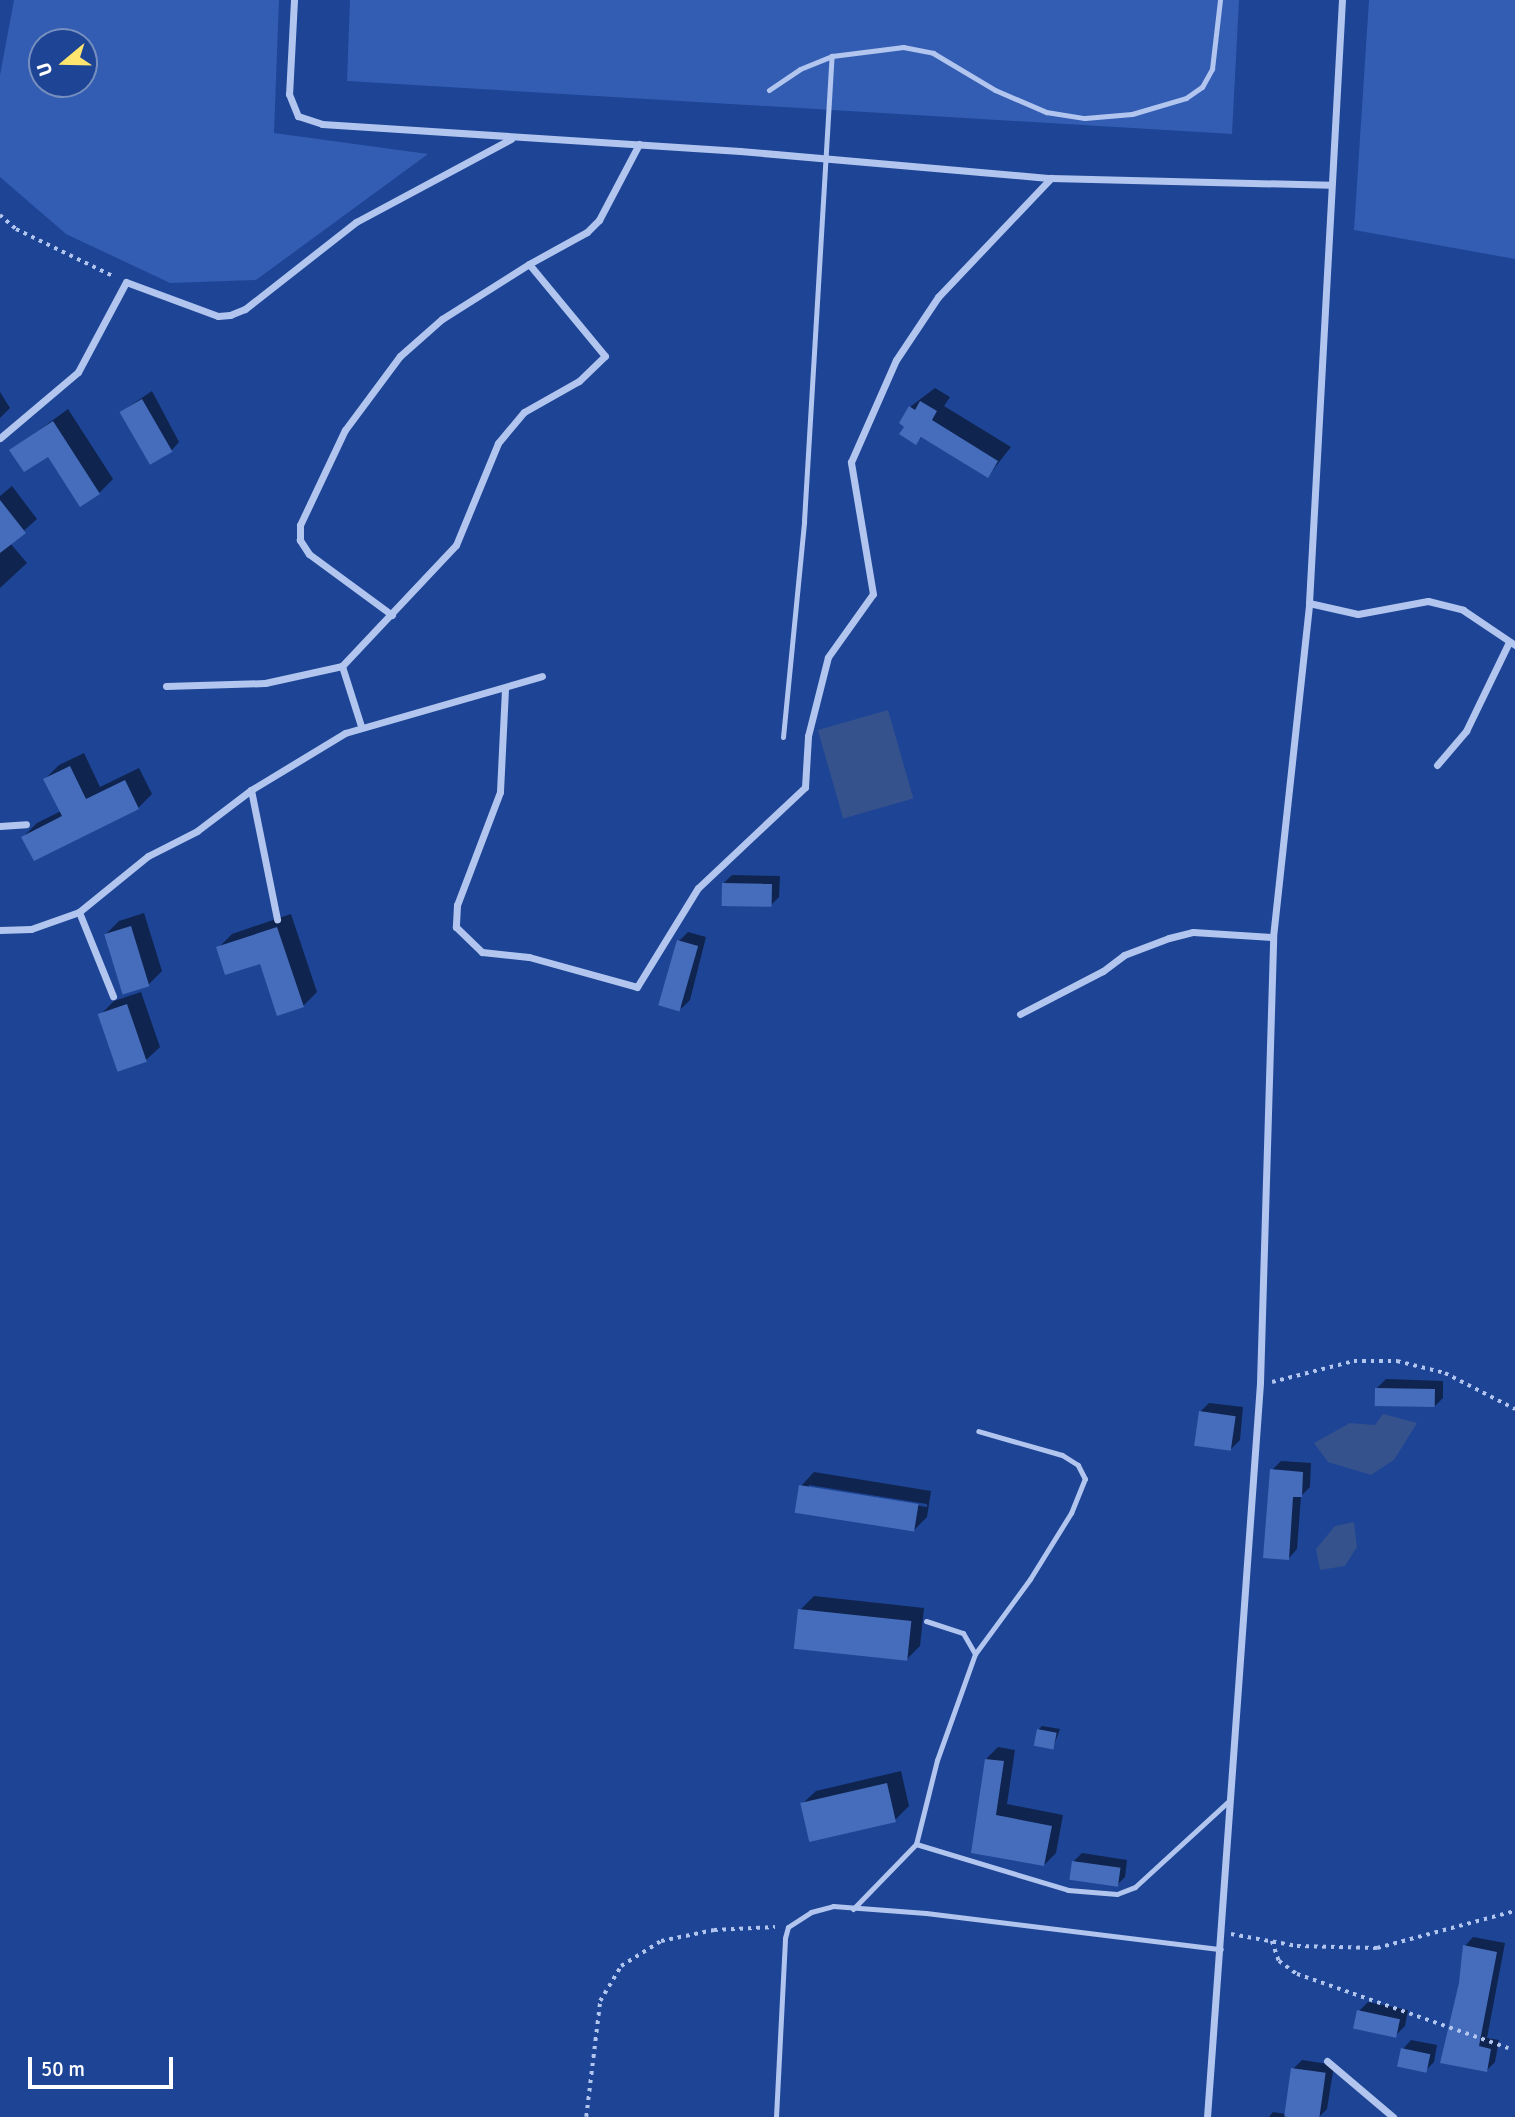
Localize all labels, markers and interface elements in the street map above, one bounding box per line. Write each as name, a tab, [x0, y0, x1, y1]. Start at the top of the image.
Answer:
north arrow	[28, 28, 98, 98]
text: U	[32, 59, 58, 79]
scale bar	[32, 2044, 177, 2088]
text: 50 m	[41, 2056, 85, 2082]

